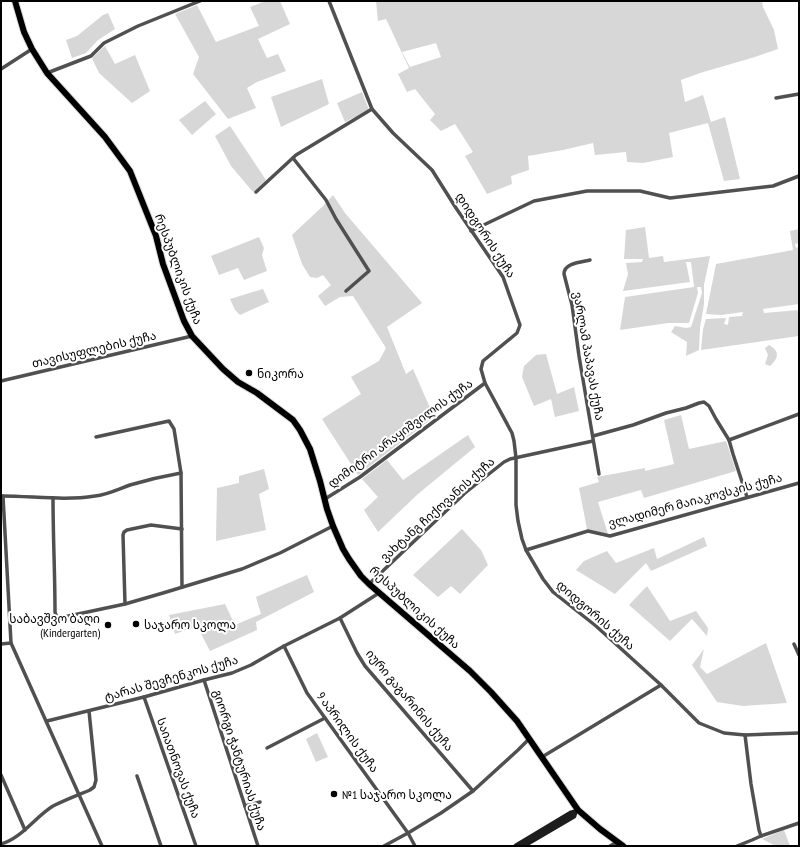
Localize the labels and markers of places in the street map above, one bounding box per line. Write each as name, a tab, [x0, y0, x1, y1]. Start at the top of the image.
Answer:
place label: ნიკორა	[257, 366, 304, 381]
marker: ნიკორა	[244, 368, 254, 378]
place label: საბავშვო ბაღი (Kindergarten)	[9, 611, 100, 640]
place label: საჯარო სკოლა	[144, 617, 236, 633]
marker: საჯარო სკოლა	[131, 619, 141, 629]
marker: საბავშვო ბაღი (Kindergarten)	[103, 620, 113, 630]
place label: №1 საჯარო სკოლა	[342, 787, 452, 803]
marker: №1 საჯარო სკოლა	[329, 789, 339, 799]

